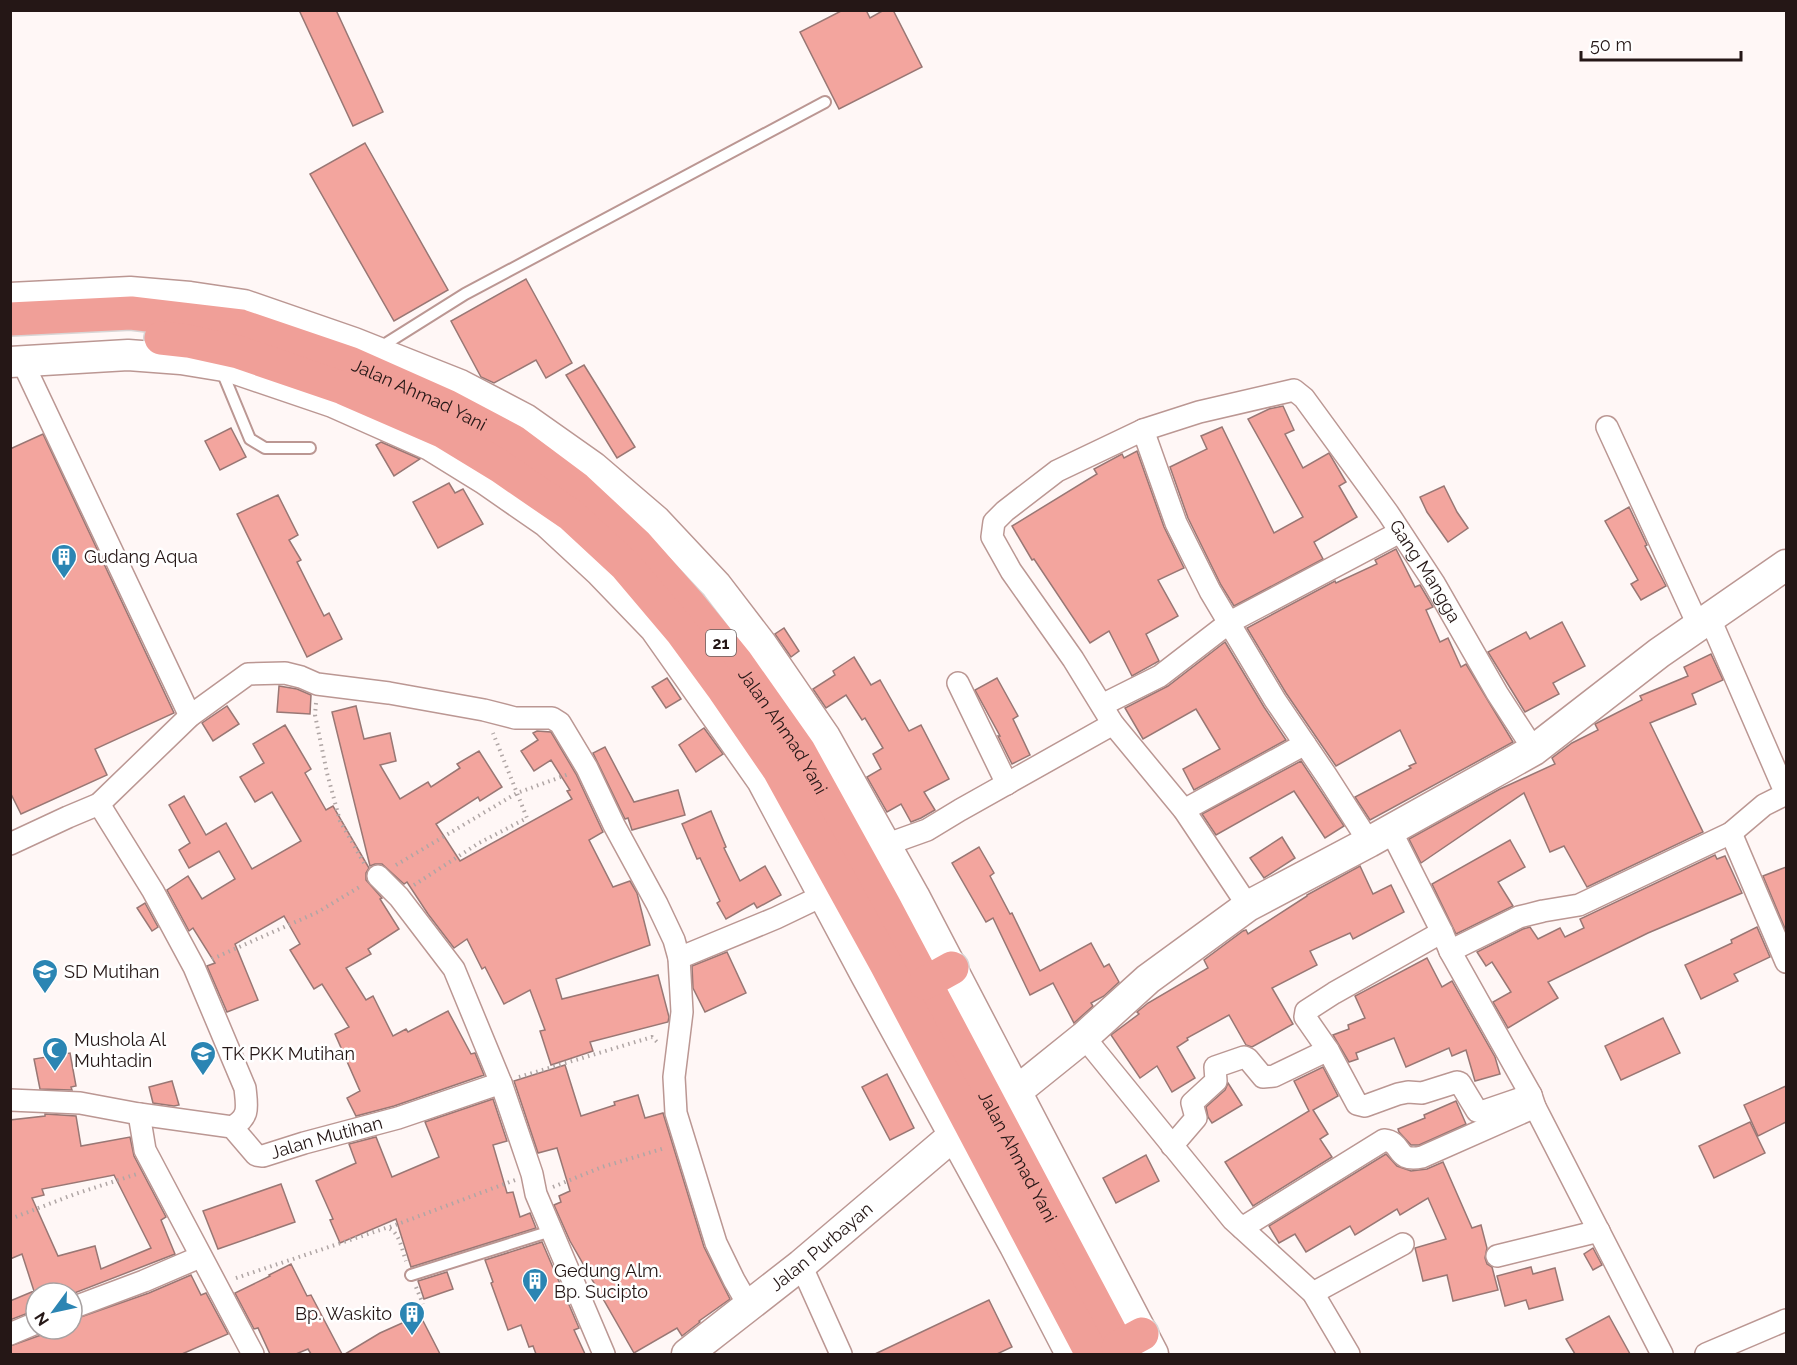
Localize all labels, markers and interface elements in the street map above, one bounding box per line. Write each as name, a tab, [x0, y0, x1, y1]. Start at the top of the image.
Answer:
scale bar	[1581, 24, 1742, 62]
text: 50 m	[1590, 34, 1632, 55]
street label: Jalan Ahmad Yani	[349, 354, 490, 435]
street label: Gang Mangga	[1385, 516, 1465, 626]
building icon: Gudang Aqua	[49, 542, 79, 580]
place label: Gudang Aqua	[84, 546, 198, 567]
road number: 21	[706, 630, 736, 656]
street label: Jalan Ahmad Yani	[734, 664, 832, 798]
school or university icon: SD Mutihan	[30, 957, 60, 995]
place label: SD Mutihan	[64, 961, 160, 982]
place label: Mushola Al Muhtadin	[74, 1029, 166, 1071]
mosque icon: Mushola Al Muhtadin	[40, 1035, 70, 1073]
school or university icon: TK PKK Mutihan	[188, 1039, 218, 1077]
place label: TK PKK Mutihan	[222, 1043, 355, 1064]
street label: Jalan Ahmad Yani	[974, 1087, 1061, 1226]
street label: Jalan Mutihan	[268, 1112, 385, 1163]
street label: Jalan Purbayan	[766, 1198, 877, 1295]
place label: Gedung Alm. Bp. Sucipto	[554, 1260, 662, 1302]
building icon: Gedung Alm. Bp. Sucipto	[520, 1266, 550, 1304]
north arrow	[24, 1281, 84, 1341]
building icon: Bp. Waskito	[397, 1299, 427, 1337]
place label: Bp. Waskito	[295, 1303, 392, 1324]
text: N	[31, 1309, 53, 1329]

